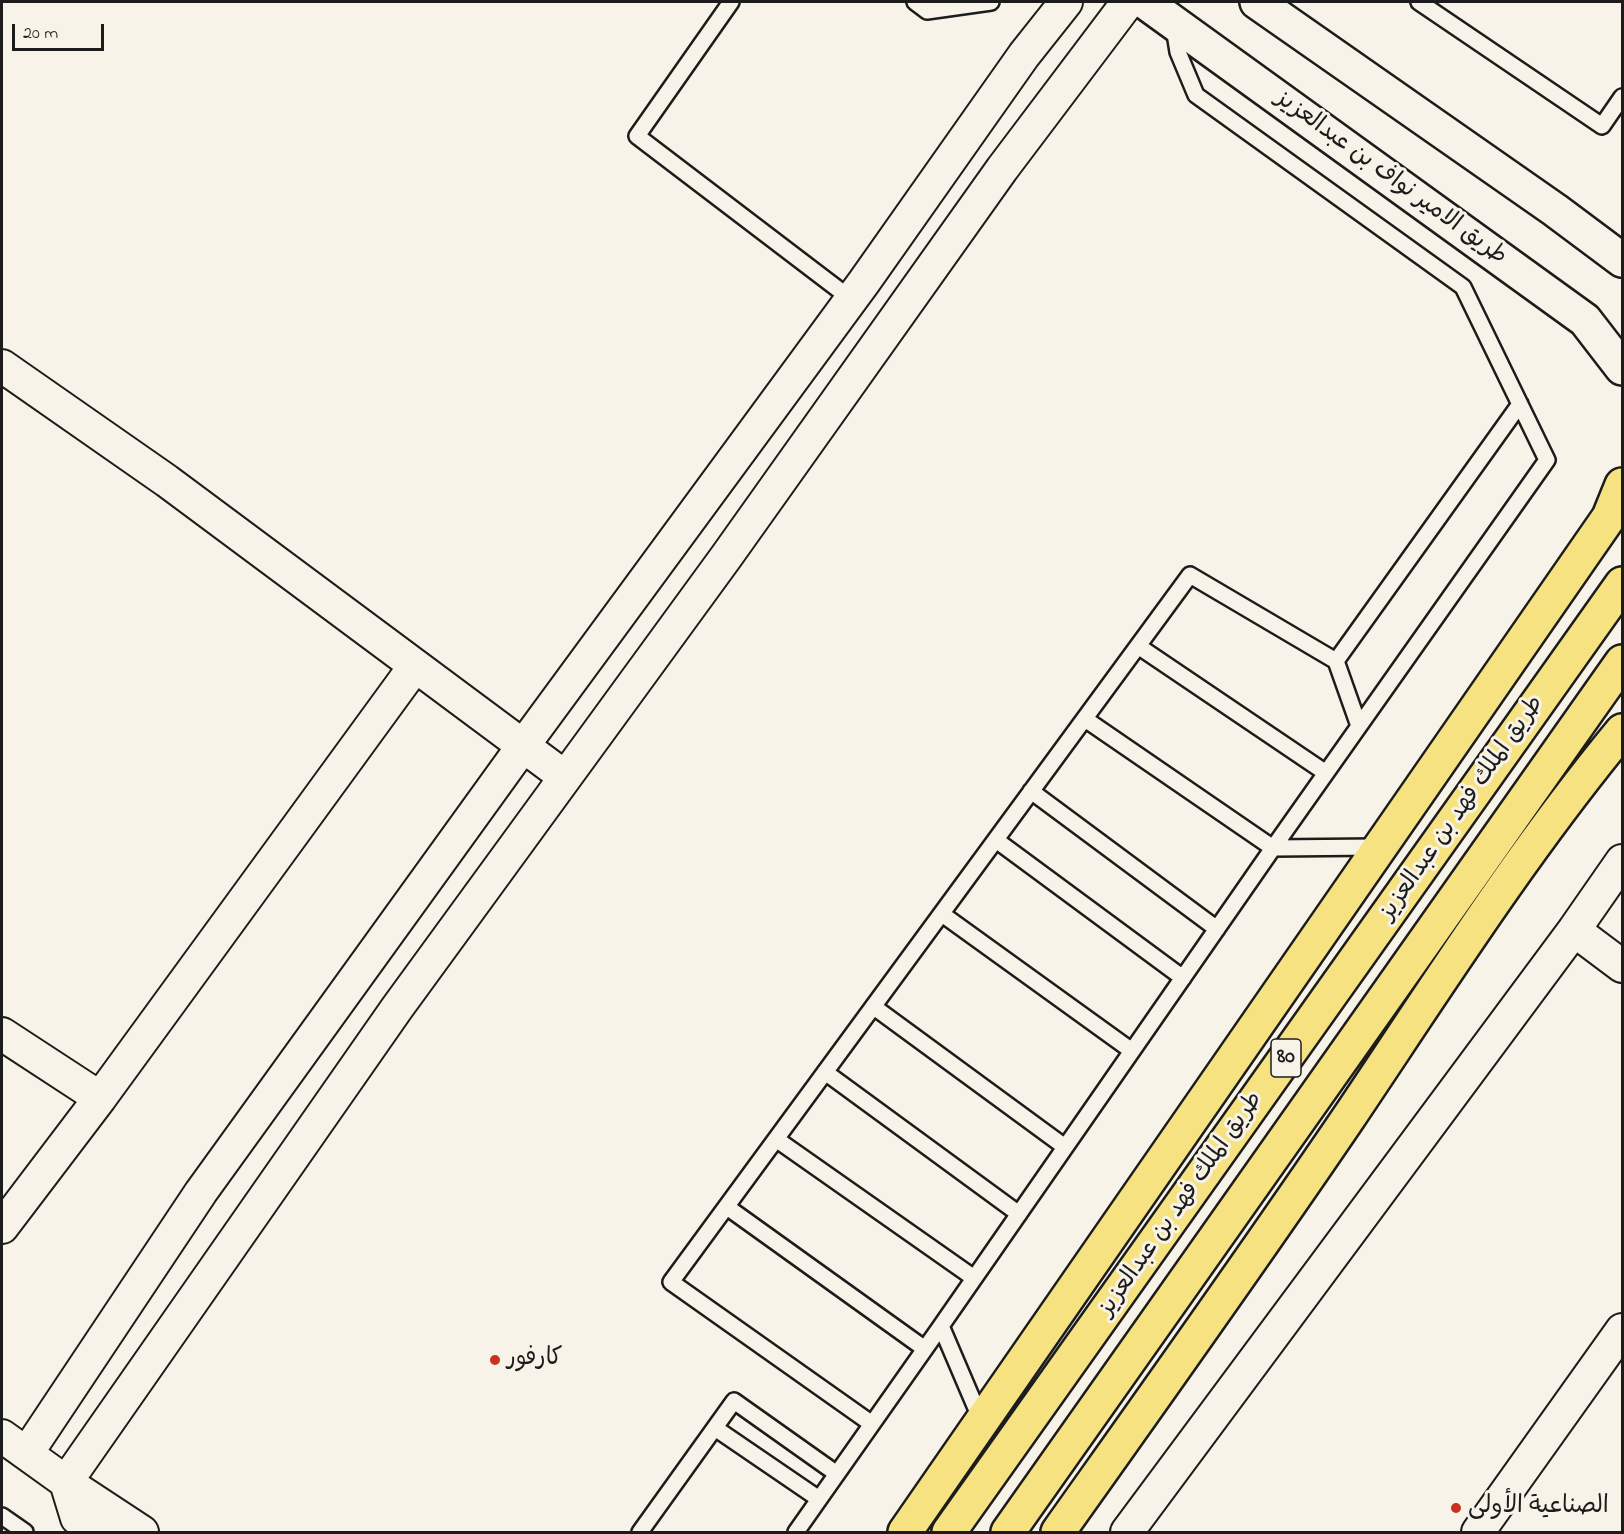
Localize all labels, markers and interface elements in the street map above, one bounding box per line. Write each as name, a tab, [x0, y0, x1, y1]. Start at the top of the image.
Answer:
scale bar	[15, 12, 106, 50]
text: 20 m	[23, 21, 58, 47]
street label: طريق الامير نواف بن عبدالعزيز	[1268, 85, 1512, 273]
street label: طريق الملك فهد بن عبدالعزيز	[1374, 691, 1552, 927]
road number: 80	[1271, 1039, 1301, 1077]
street label: طريق الملك فهد بن عبدالعزيز	[1093, 1087, 1271, 1323]
place label: كارفور	[507, 1346, 562, 1374]
marker: كارفور	[488, 1353, 502, 1367]
place label: الصناعية الأولى	[1468, 1494, 1609, 1522]
marker: الصناعية الأولى	[1449, 1501, 1463, 1515]

